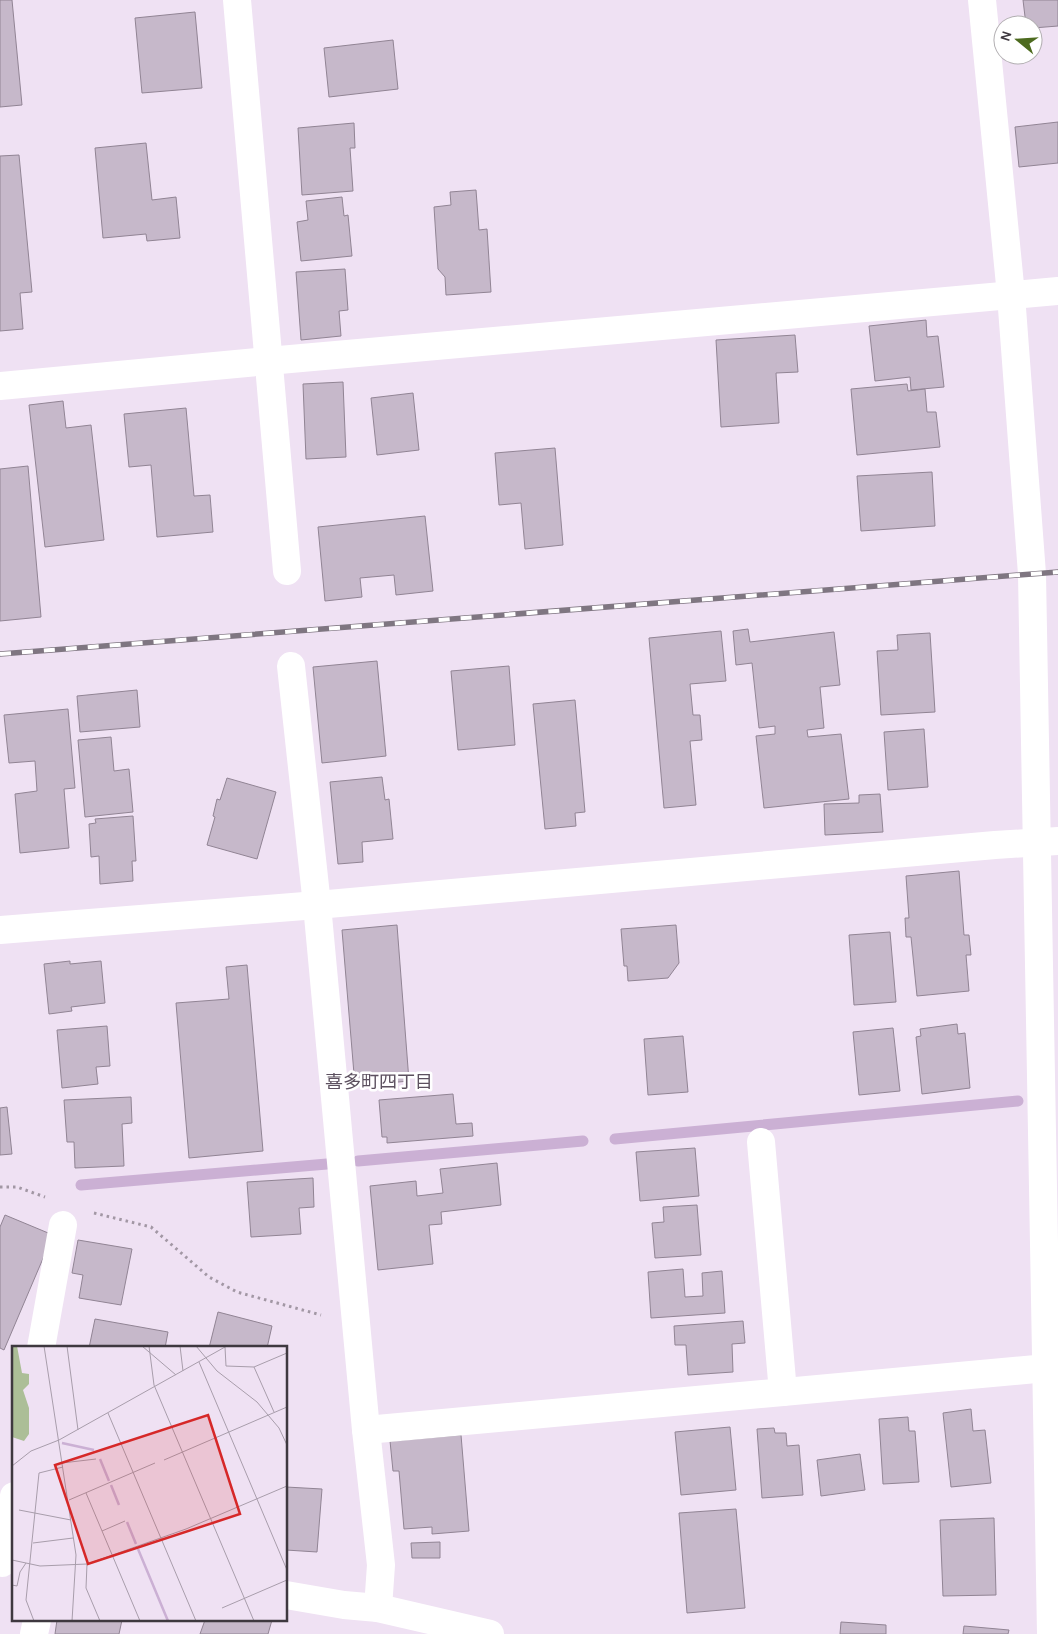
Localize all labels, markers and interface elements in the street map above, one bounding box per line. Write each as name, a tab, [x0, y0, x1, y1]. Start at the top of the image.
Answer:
north arrow	[993, 15, 1043, 65]
text: N	[996, 29, 1016, 44]
district label: 喜多町四丁目	[325, 1071, 433, 1093]
inset map	[12, 1346, 288, 1622]

